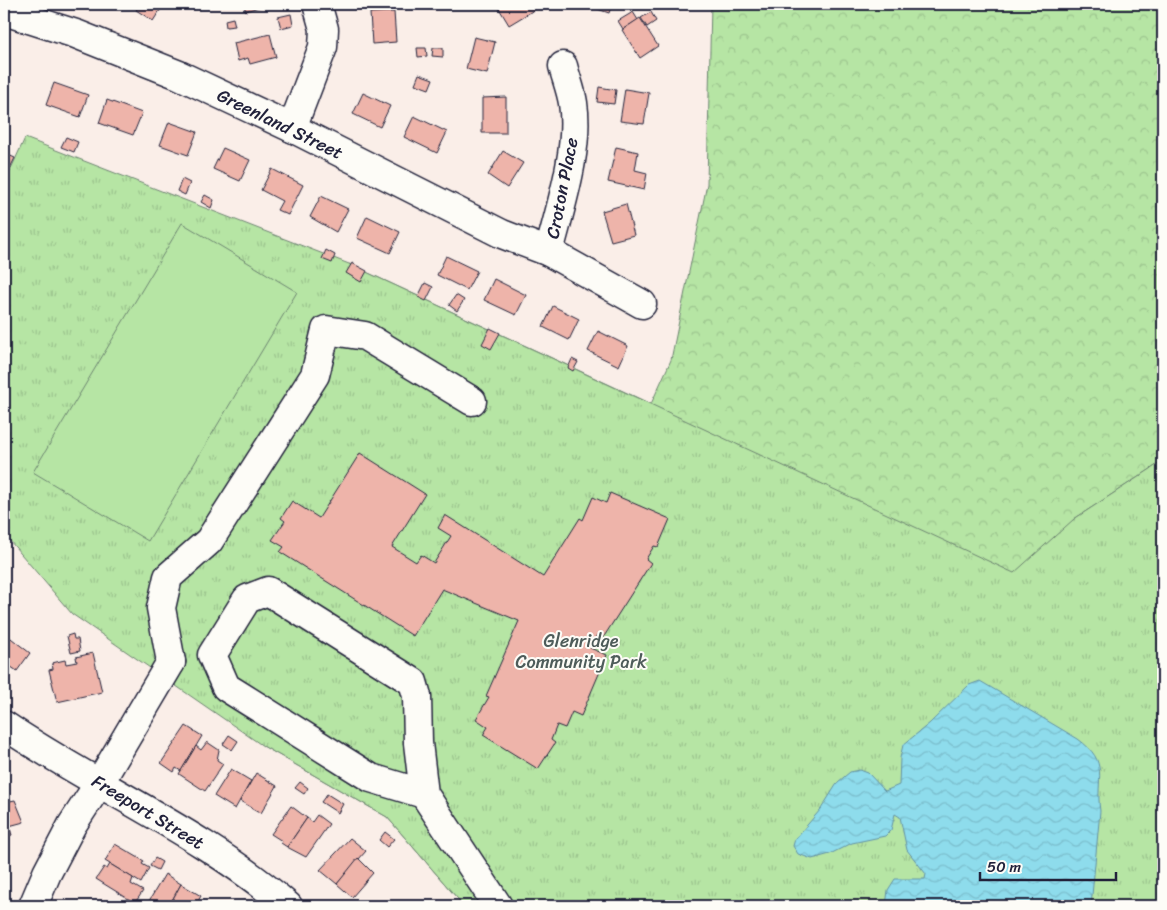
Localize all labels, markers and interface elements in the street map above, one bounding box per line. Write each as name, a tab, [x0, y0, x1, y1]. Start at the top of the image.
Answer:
street label: Greenland Street	[211, 80, 349, 168]
street label: Croton Place	[537, 135, 587, 241]
park label: Glenridge Community Park	[515, 625, 647, 678]
street label: Freeport Street	[85, 766, 211, 858]
scale bar	[980, 850, 1116, 882]
text: 50 m	[987, 854, 1022, 880]

